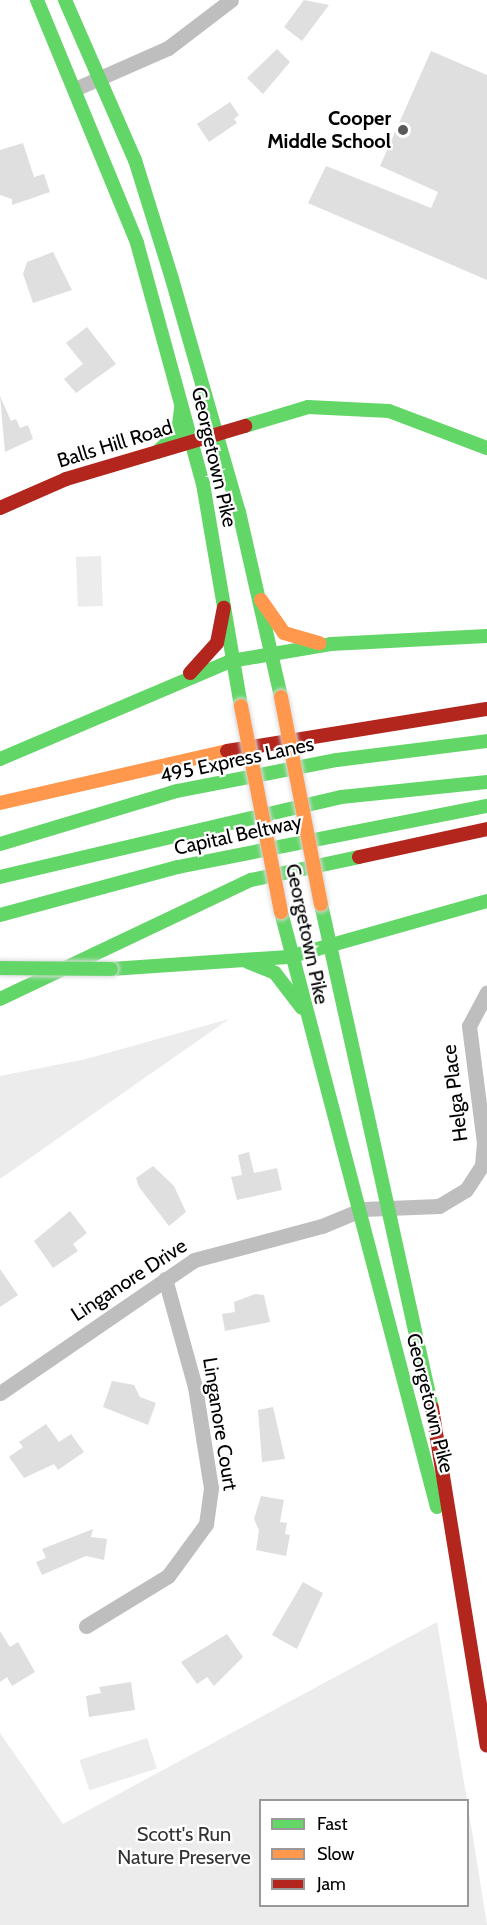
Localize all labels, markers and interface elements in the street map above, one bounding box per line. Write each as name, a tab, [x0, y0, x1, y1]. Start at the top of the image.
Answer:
place label: Cooper Middle School	[267, 106, 391, 153]
marker: Cooper Middle School	[396, 123, 410, 137]
street label: Georgetown Pike	[186, 385, 242, 529]
street label: Balls Hill Road	[54, 415, 176, 473]
street label: 495 Express Lanes	[158, 732, 316, 788]
street label: Capital Beltway	[172, 810, 304, 860]
street label: Georgetown Pike	[280, 862, 334, 1006]
street label: Helga Place	[437, 1043, 473, 1143]
street label: Linganore Drive	[67, 1234, 191, 1326]
street label: Georgetown Pike	[401, 1331, 459, 1475]
street label: Linganore Court	[198, 1356, 242, 1492]
legend	[259, 1799, 469, 1907]
text: Fast	[317, 1813, 348, 1835]
park label: Scott's Run Nature Preserve	[117, 1823, 251, 1870]
text: Slow	[317, 1843, 354, 1865]
text: Jam	[317, 1873, 346, 1895]

